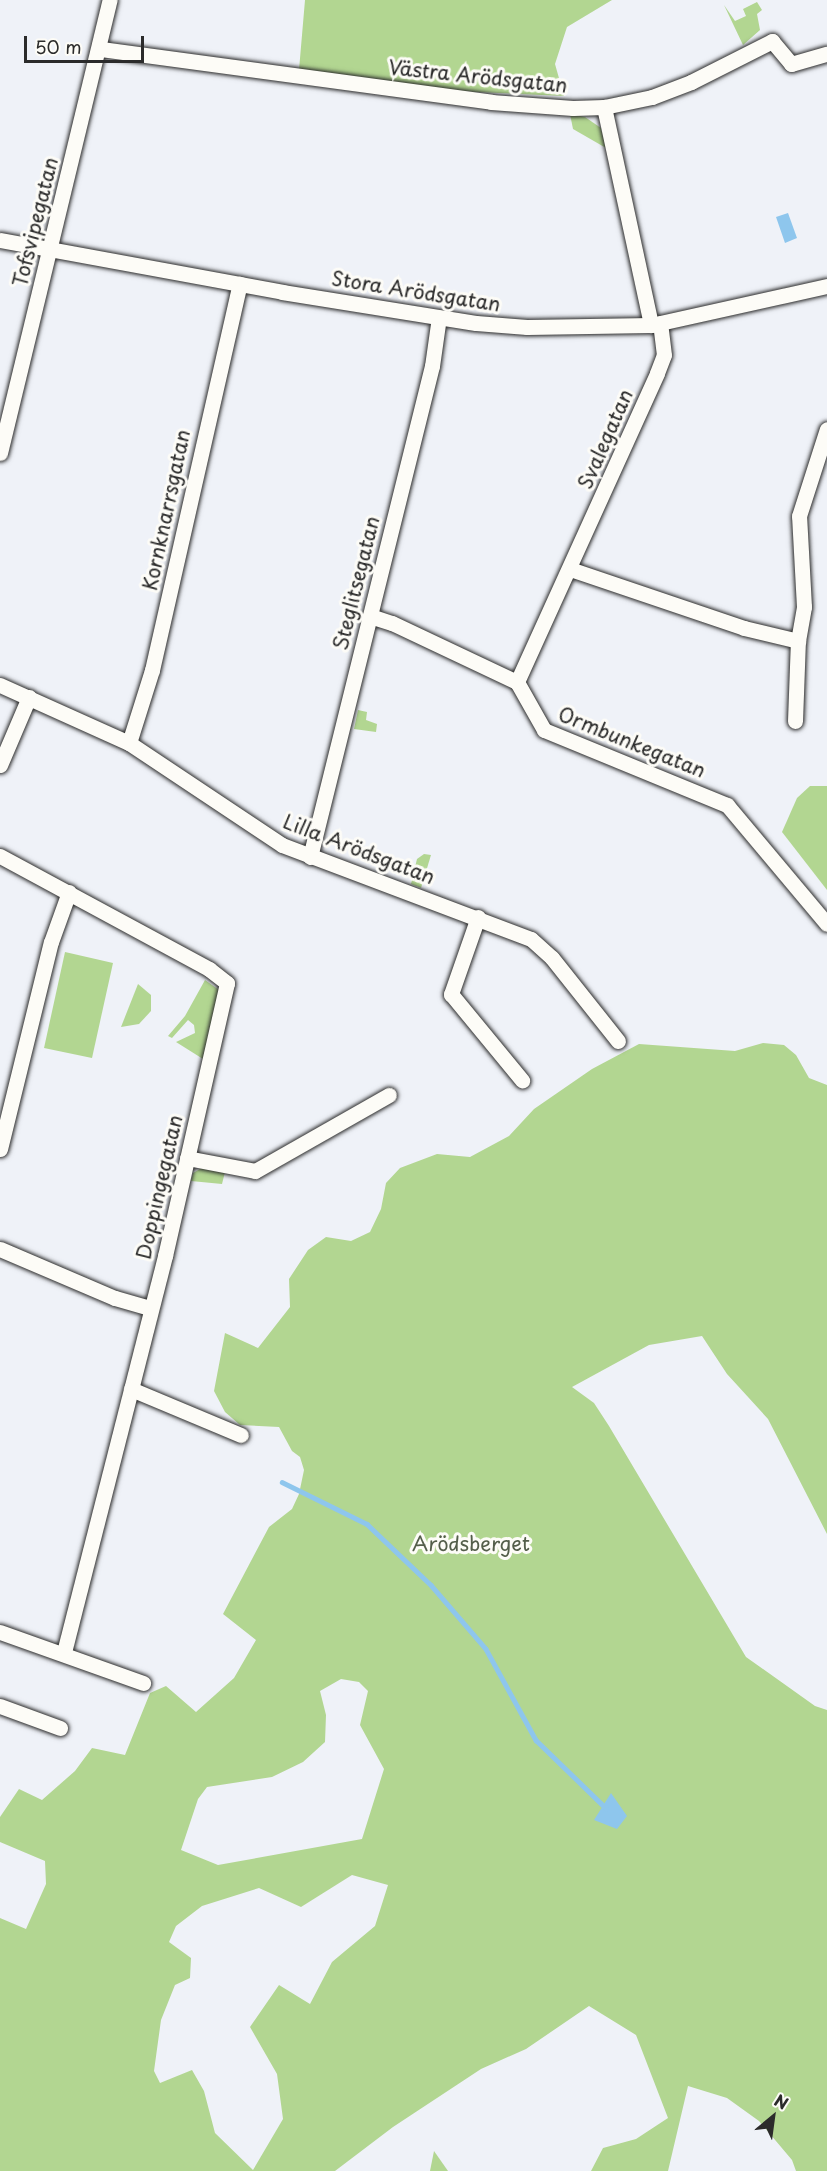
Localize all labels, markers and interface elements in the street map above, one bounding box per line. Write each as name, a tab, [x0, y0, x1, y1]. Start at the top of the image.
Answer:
scale bar	[27, 24, 147, 62]
text: 50 m	[35, 33, 82, 60]
street label: Västra Arödsgatan	[385, 54, 571, 98]
street label: Tofsvipegatan	[7, 155, 63, 289]
street label: Stora Arödsgatan	[329, 266, 503, 316]
street label: Svalegatan	[572, 386, 638, 492]
street label: Kornknarrsgatan	[137, 427, 195, 593]
street label: Steglitsegatan	[328, 514, 384, 652]
street label: Ormbunkegatan	[555, 701, 709, 783]
street label: Lilla Arödsgatan	[280, 809, 438, 889]
street label: Doppingegatan	[131, 1113, 187, 1261]
park label: Arödsberget	[412, 1531, 530, 1555]
north arrow	[743, 2087, 803, 2147]
text: N	[770, 2088, 793, 2115]

